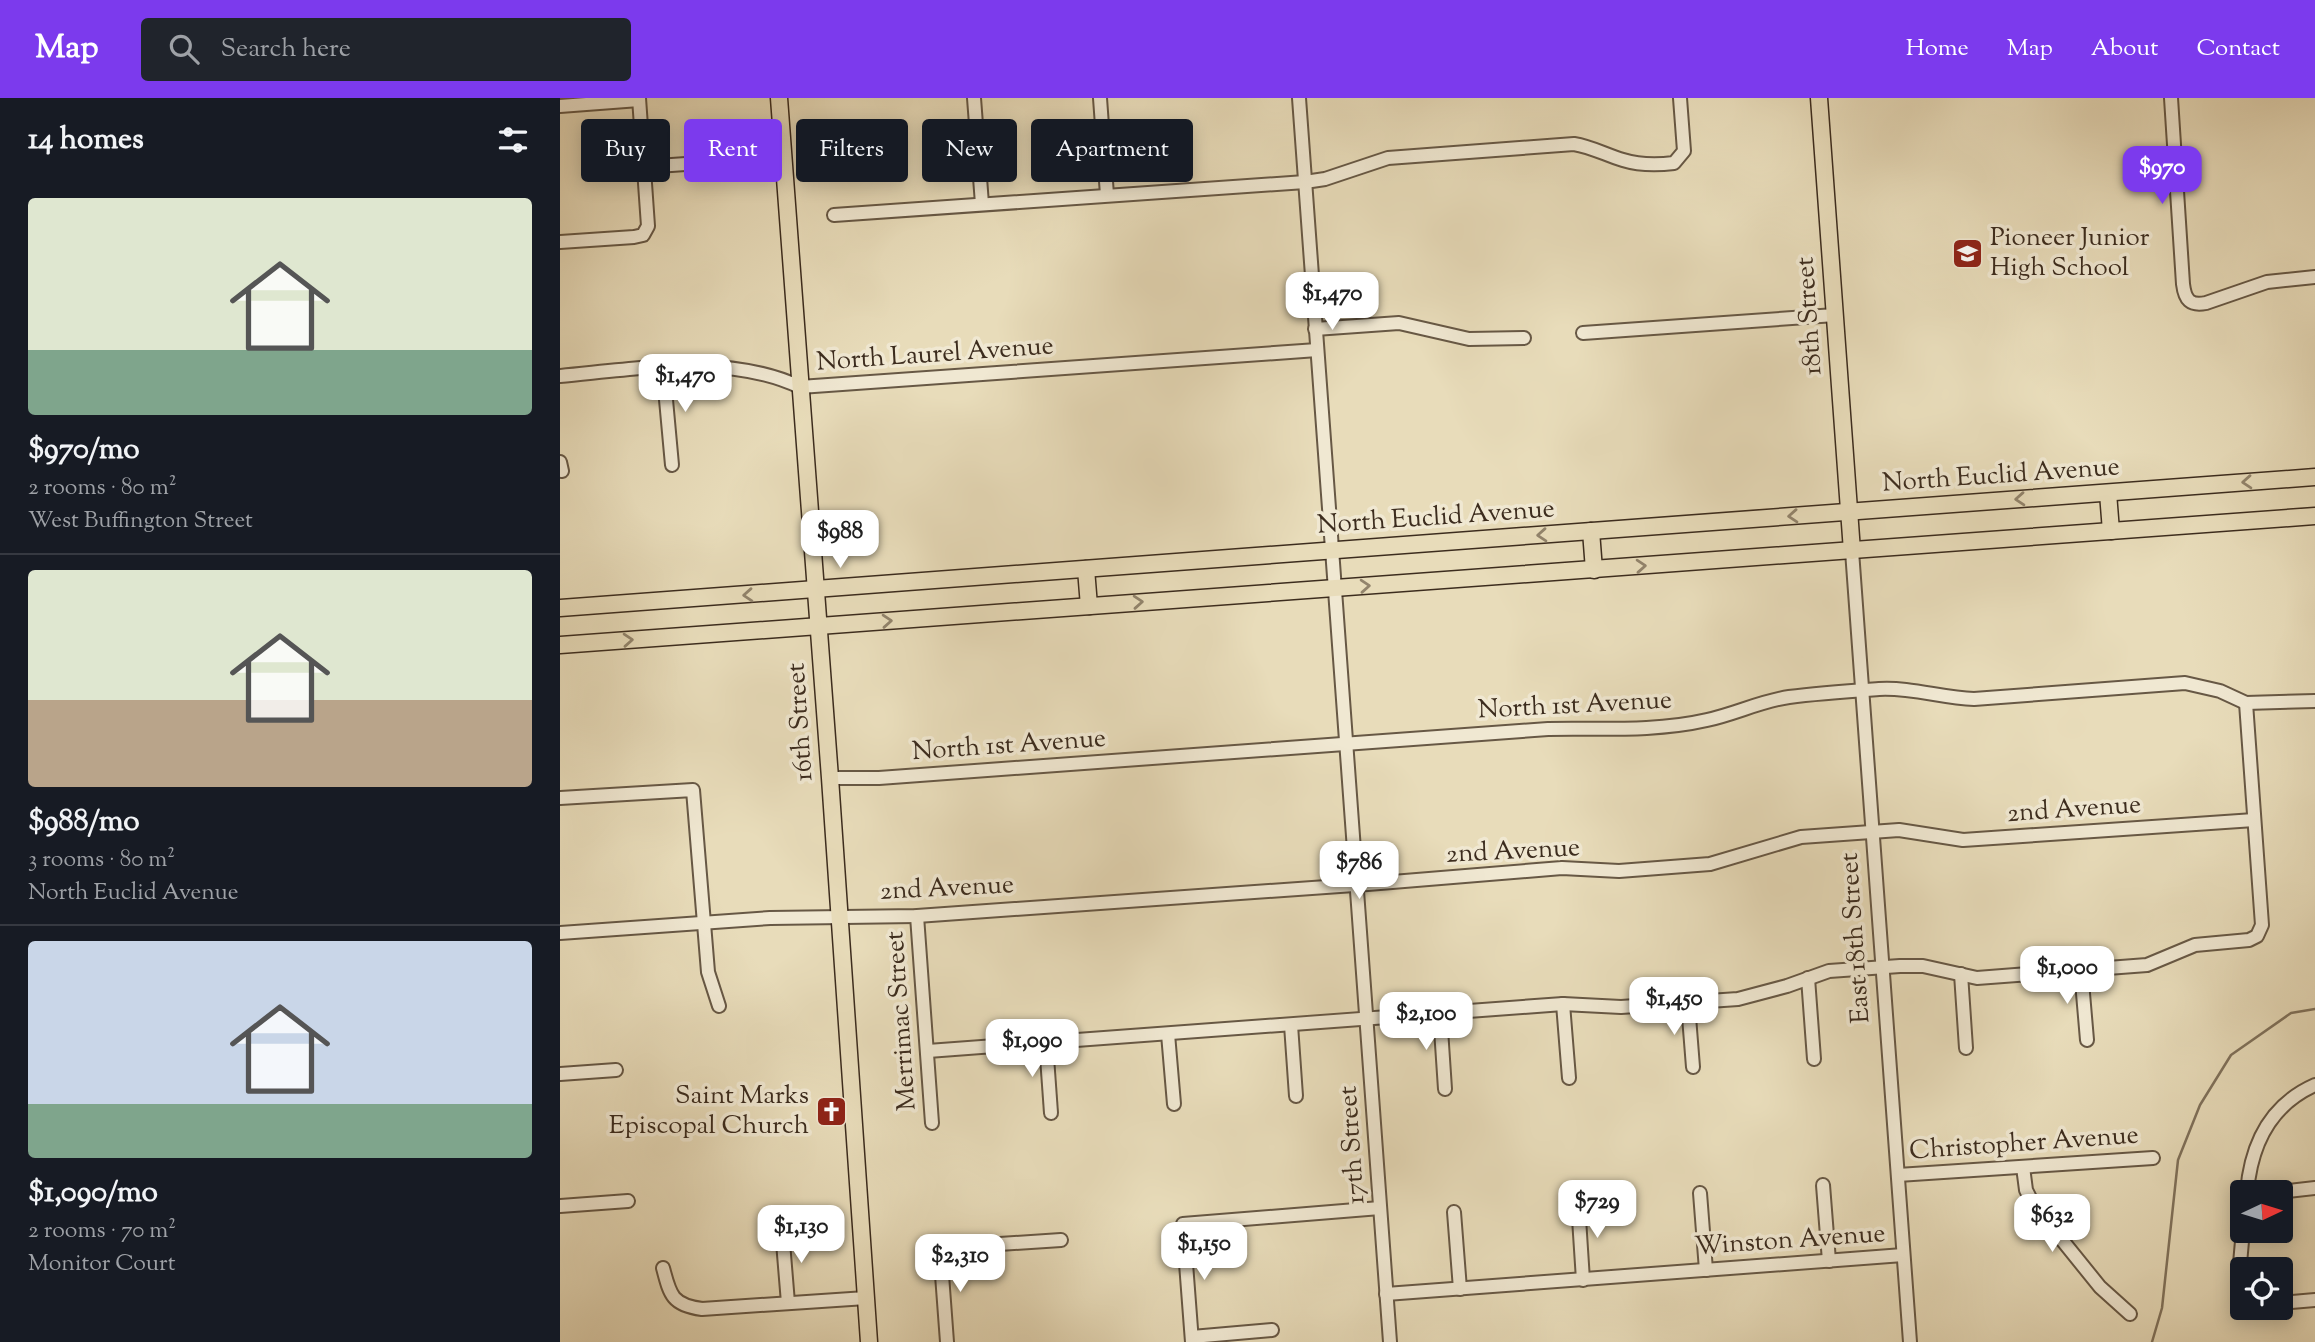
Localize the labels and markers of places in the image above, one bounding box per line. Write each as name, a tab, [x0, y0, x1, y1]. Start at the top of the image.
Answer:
pin: $970	[2121, 146, 2203, 206]
place label: Pioneer Junior High School	[1990, 220, 2150, 287]
school or university icon: Pioneer Junior High School	[1950, 236, 1984, 270]
pin: $1,470	[1275, 272, 1389, 332]
pin: $1,470	[628, 354, 742, 414]
pin: $988	[799, 510, 881, 570]
pin: $786	[1318, 842, 1400, 901]
pin: $1,000	[2010, 946, 2124, 1006]
pin: $1,450	[1617, 978, 1731, 1037]
pin: $2,100	[1369, 992, 1483, 1052]
pin: $1,090	[975, 1020, 1089, 1079]
place label: Saint Marks Episcopal Church	[609, 1078, 809, 1145]
church icon: Saint Marks Episcopal Church	[815, 1094, 849, 1128]
pin: $729	[1556, 1180, 1638, 1240]
pin: $632	[2011, 1194, 2093, 1254]
pin: $1,130	[744, 1206, 858, 1265]
pin: $1,150	[1147, 1222, 1261, 1282]
pin: $2,310	[903, 1234, 1017, 1294]

